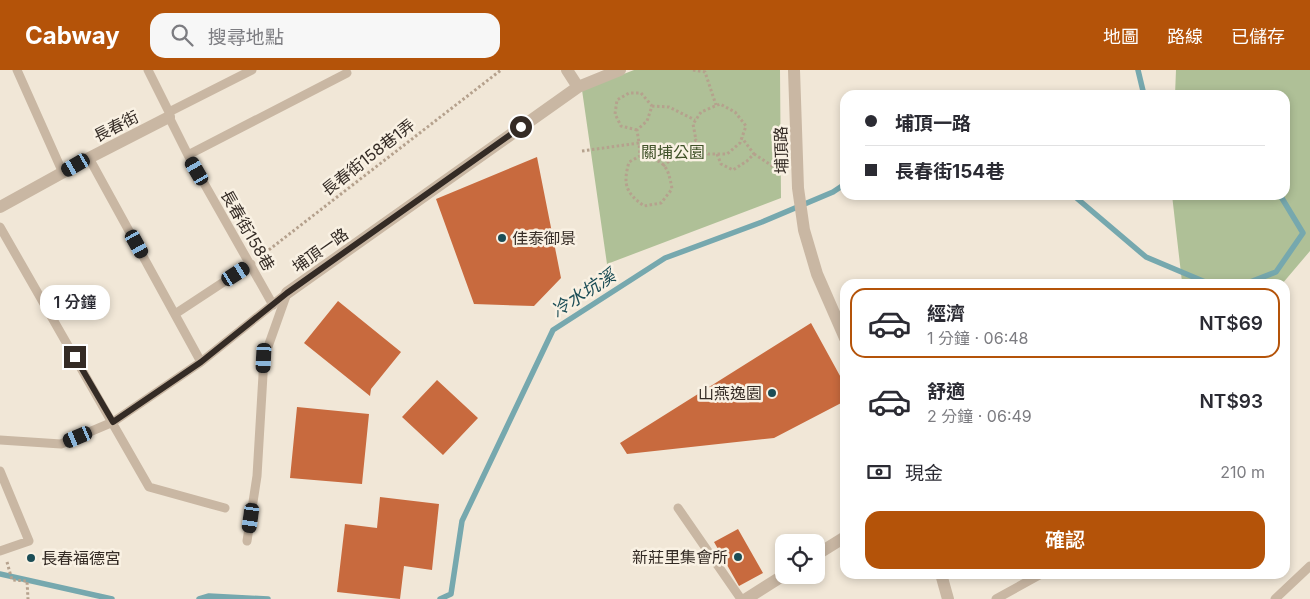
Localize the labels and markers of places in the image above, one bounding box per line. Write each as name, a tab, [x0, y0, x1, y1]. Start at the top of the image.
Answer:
place label: 佳泰御景	[512, 228, 576, 248]
marker: 佳泰御景	[496, 232, 508, 244]
place label: 山燕逸園	[698, 383, 762, 403]
marker: 山燕逸園	[766, 387, 778, 399]
place label: 新莊里集會所	[632, 547, 728, 567]
place label: 長春福德宮	[41, 548, 121, 568]
marker: 新莊里集會所	[732, 551, 744, 563]
marker: 長春福德宮	[25, 552, 37, 564]

